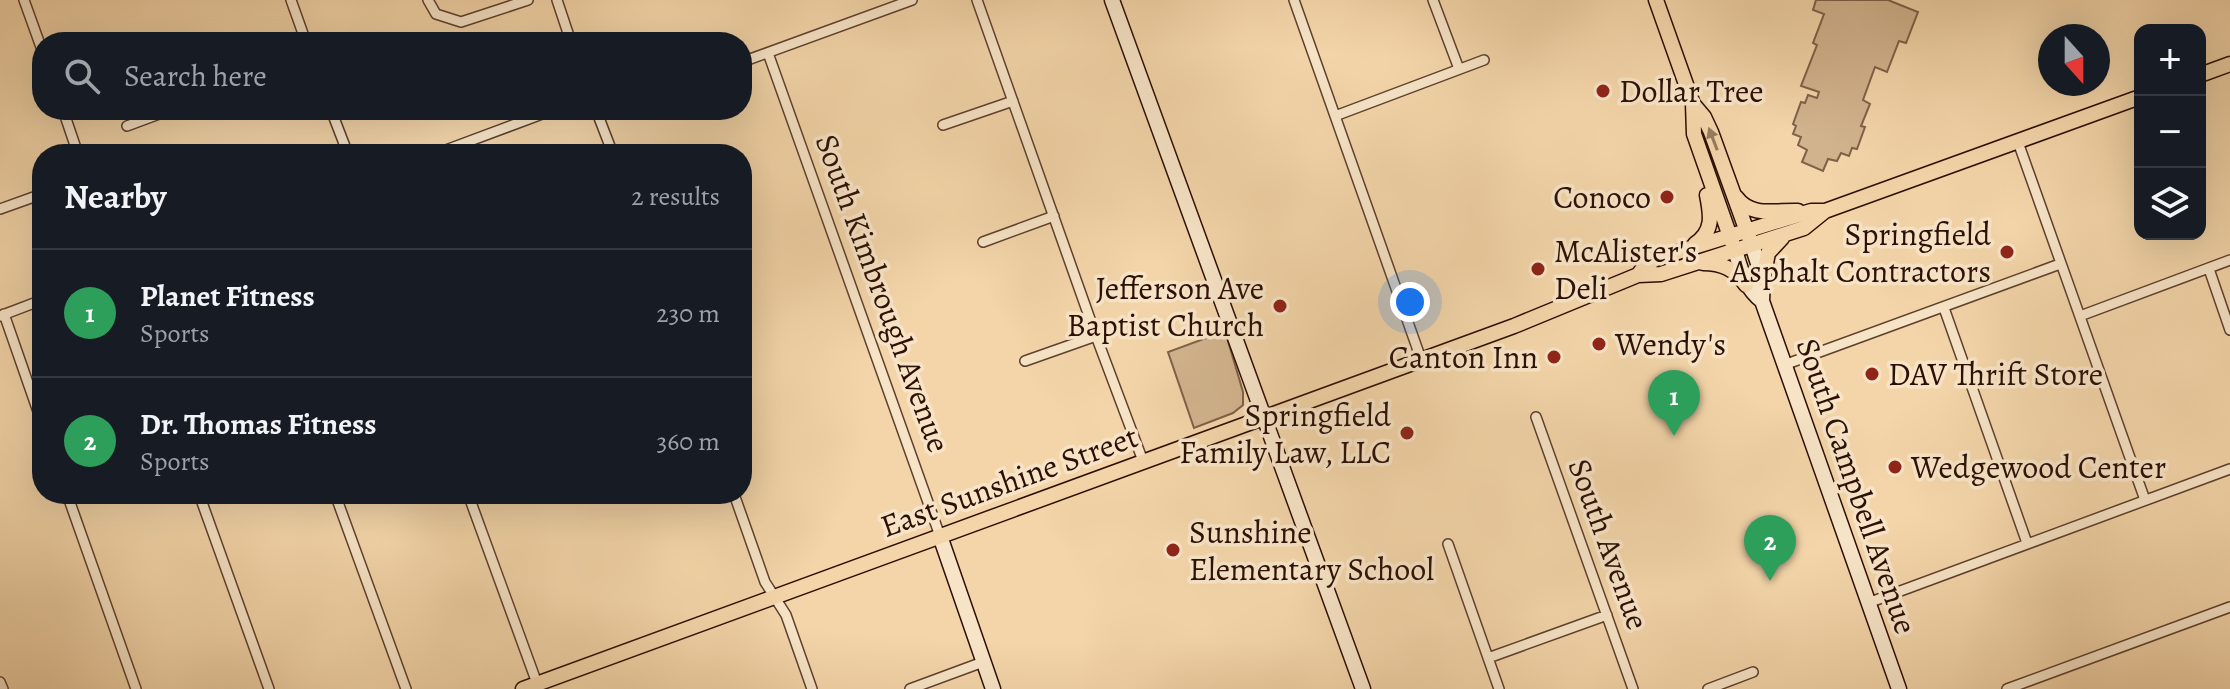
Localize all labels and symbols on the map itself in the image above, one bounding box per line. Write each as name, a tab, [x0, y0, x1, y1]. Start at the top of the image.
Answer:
north arrow	[2038, 24, 2110, 96]
place label: Dollar Tree	[1619, 69, 1764, 113]
marker: Dollar Tree	[1594, 82, 1612, 100]
one-way arrow	[1706, 127, 1719, 151]
street label: South Kimbrough Avenue	[805, 128, 961, 458]
place label: Conoco	[1553, 175, 1651, 219]
marker: Conoco	[1658, 188, 1676, 206]
place label: Springfield Asphalt Contractors	[1729, 212, 1992, 293]
place label: McAlister's Deli	[1554, 229, 1697, 310]
marker: Springfield Asphalt Contractors	[1998, 243, 2016, 261]
marker: McAlister's Deli	[1529, 260, 1547, 278]
place label: Jefferson Ave Baptist Church	[1067, 266, 1264, 347]
your location	[1390, 282, 1430, 322]
marker: Jefferson Ave Baptist Church	[1271, 297, 1289, 315]
place label: Wendy's	[1614, 322, 1726, 366]
street label: South Campbell Avenue	[1786, 332, 1928, 640]
place label: Canton Inn	[1389, 335, 1538, 379]
marker: Wendy's	[1590, 335, 1608, 353]
marker: Canton Inn	[1545, 348, 1563, 366]
place label: DAV Thrift Store	[1888, 352, 2103, 396]
marker: DAV Thrift Store	[1863, 365, 1881, 383]
pin: 1	[1648, 370, 1700, 436]
place label: Springfield Family Law, LLC	[1179, 393, 1392, 474]
street label: East Sunshine Street	[874, 414, 1144, 548]
marker: Springfield Family Law, LLC	[1398, 424, 1416, 442]
place label: Wedgewood Center	[1910, 445, 2166, 489]
street label: South Avenue	[1558, 452, 1660, 636]
marker: Wedgewood Center	[1886, 458, 1904, 476]
place label: Sunshine Elementary School	[1189, 510, 1434, 591]
pin: 2	[1744, 515, 1796, 581]
marker: Sunshine Elementary School	[1164, 541, 1182, 559]

